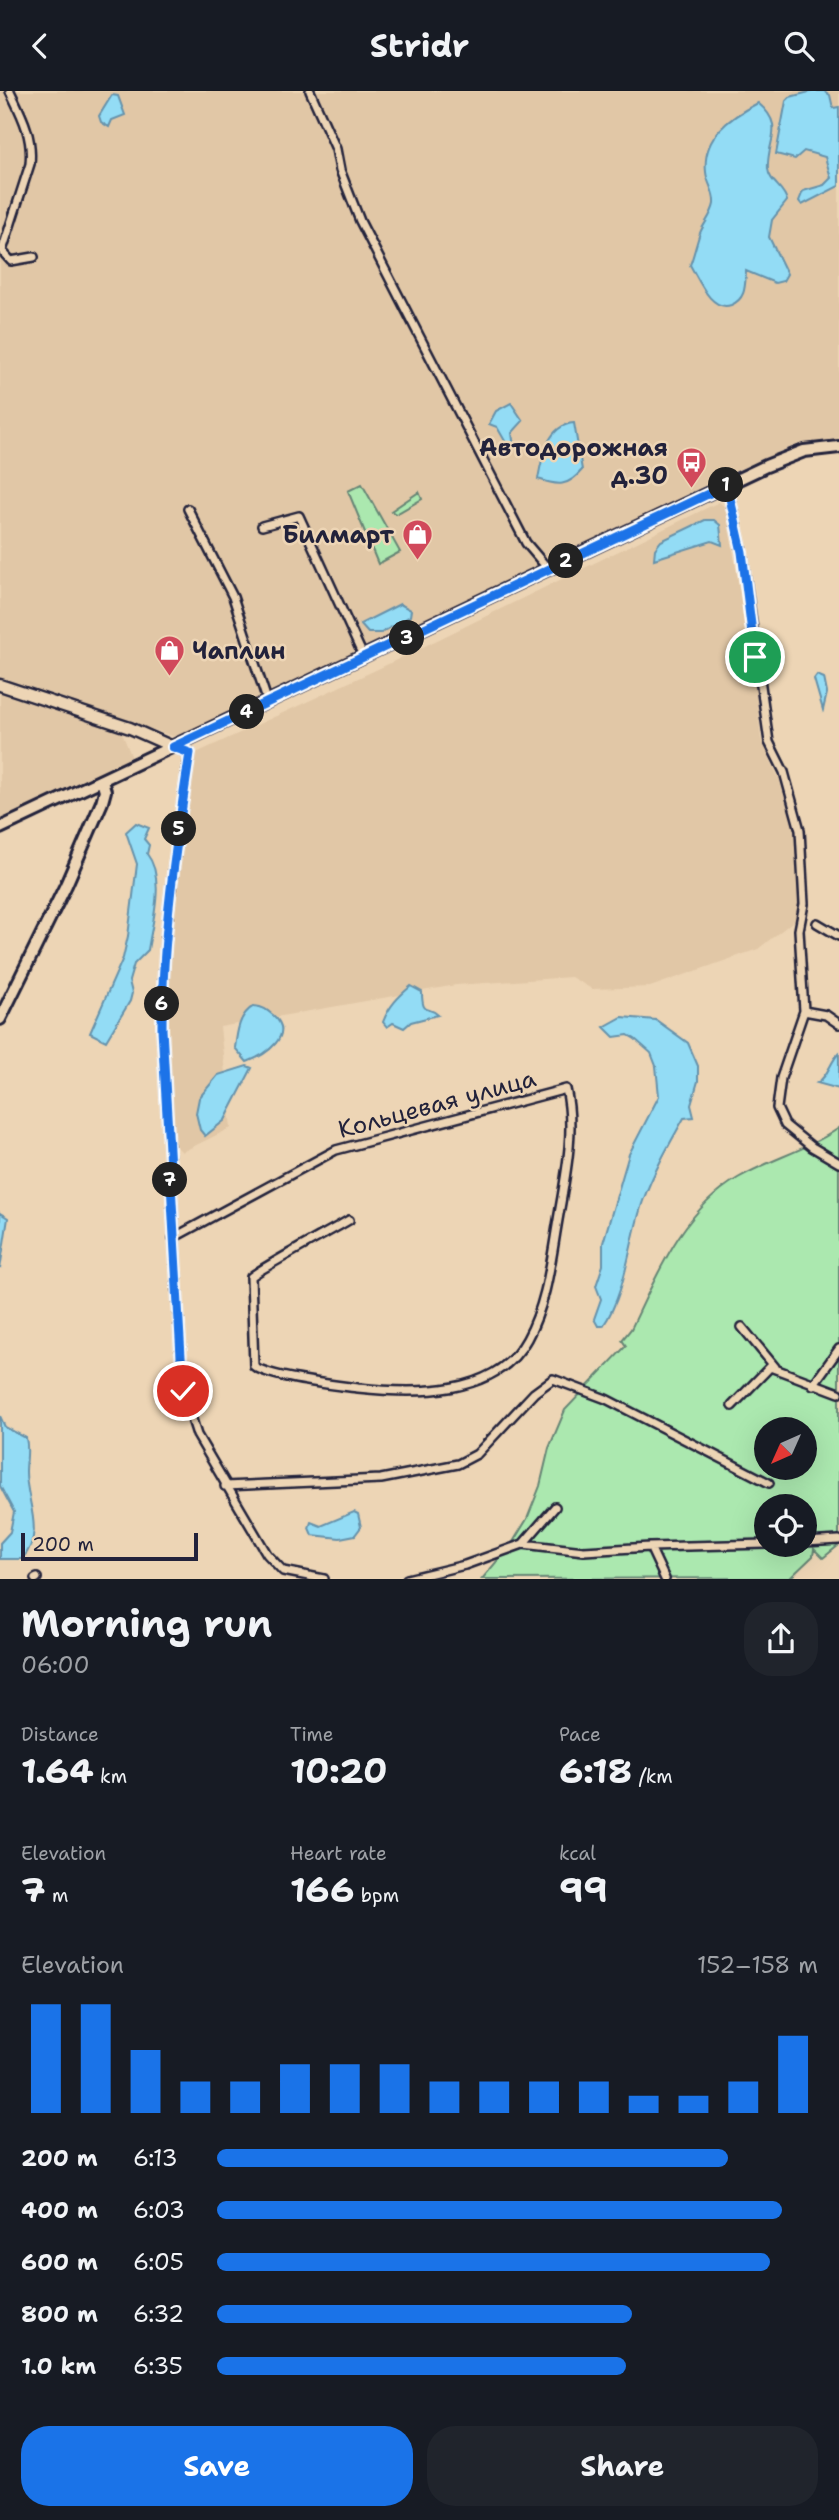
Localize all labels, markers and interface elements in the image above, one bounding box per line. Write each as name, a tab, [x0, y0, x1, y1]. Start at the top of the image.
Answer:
text: Stridr	[370, 24, 469, 67]
icon: back	[21, 27, 59, 65]
icon: search	[780, 27, 818, 65]
place label: Автодорожная д.30	[479, 432, 668, 492]
bus stop icon: Автодорожная д.30	[674, 445, 708, 489]
pin: 1	[708, 467, 744, 503]
text: 1	[721, 472, 730, 497]
shop icon: Билмарт	[400, 518, 434, 562]
place label: Билмарт	[283, 519, 395, 551]
pin: 2	[548, 543, 584, 579]
text: 2	[559, 548, 572, 573]
pin: 3	[390, 621, 424, 655]
text: 3	[400, 625, 413, 650]
pin	[725, 627, 785, 687]
shop icon: Чаплин	[152, 634, 186, 678]
place label: Чаплин	[192, 635, 286, 667]
icon: arrive	[736, 638, 774, 676]
pin: 4	[230, 695, 264, 729]
text: 4	[240, 699, 253, 724]
pin: 5	[162, 811, 196, 847]
text: 5	[173, 816, 184, 841]
pin: 6	[144, 986, 180, 1021]
text: 6	[155, 991, 168, 1016]
street label: Кольцевая улица	[334, 1062, 540, 1146]
pin: 7	[152, 1163, 188, 1197]
text: 7	[163, 1167, 176, 1192]
pin	[153, 1361, 213, 1421]
icon: check	[164, 1372, 202, 1410]
north arrow	[754, 1417, 817, 1481]
map controls	[754, 1417, 817, 1557]
button: locate	[754, 1494, 817, 1557]
scale bar	[21, 1529, 198, 1561]
text: 200 m	[32, 1532, 94, 1557]
text: Morning run	[21, 1598, 272, 1649]
button: share	[744, 1602, 818, 1676]
text: 06:00	[21, 1650, 90, 1680]
text: Distance	[21, 1722, 99, 1747]
text: Time	[290, 1722, 334, 1747]
text: Pace	[559, 1722, 601, 1747]
text: 1.64	[21, 1747, 94, 1794]
text: 10:20	[290, 1747, 388, 1794]
text: 6:18	[559, 1747, 632, 1794]
text: km	[94, 1764, 127, 1789]
text: /km	[632, 1764, 673, 1789]
text: Elevation	[21, 1841, 106, 1866]
text: Heart rate	[290, 1841, 387, 1866]
text: kcal	[559, 1841, 596, 1866]
text: 7	[21, 1866, 46, 1913]
text: 166	[290, 1866, 354, 1913]
text: 99	[559, 1866, 608, 1913]
text: m	[46, 1883, 68, 1908]
text: bpm	[354, 1883, 399, 1908]
text: Elevation	[21, 1950, 124, 1980]
text: 152–158 m	[697, 1950, 818, 1980]
text: 200 m	[21, 2143, 98, 2173]
text: 6:13	[133, 2143, 178, 2173]
text: 400 m	[21, 2195, 98, 2225]
text: 6:03	[133, 2195, 185, 2225]
text: 600 m	[21, 2247, 98, 2277]
text: 6:05	[133, 2247, 184, 2277]
text: 800 m	[21, 2299, 98, 2329]
text: 6:32	[133, 2299, 184, 2329]
text: 1.0 km	[21, 2351, 96, 2381]
text: 6:35	[133, 2351, 183, 2381]
button: Save	[21, 2426, 413, 2506]
button: Share	[427, 2426, 818, 2506]

